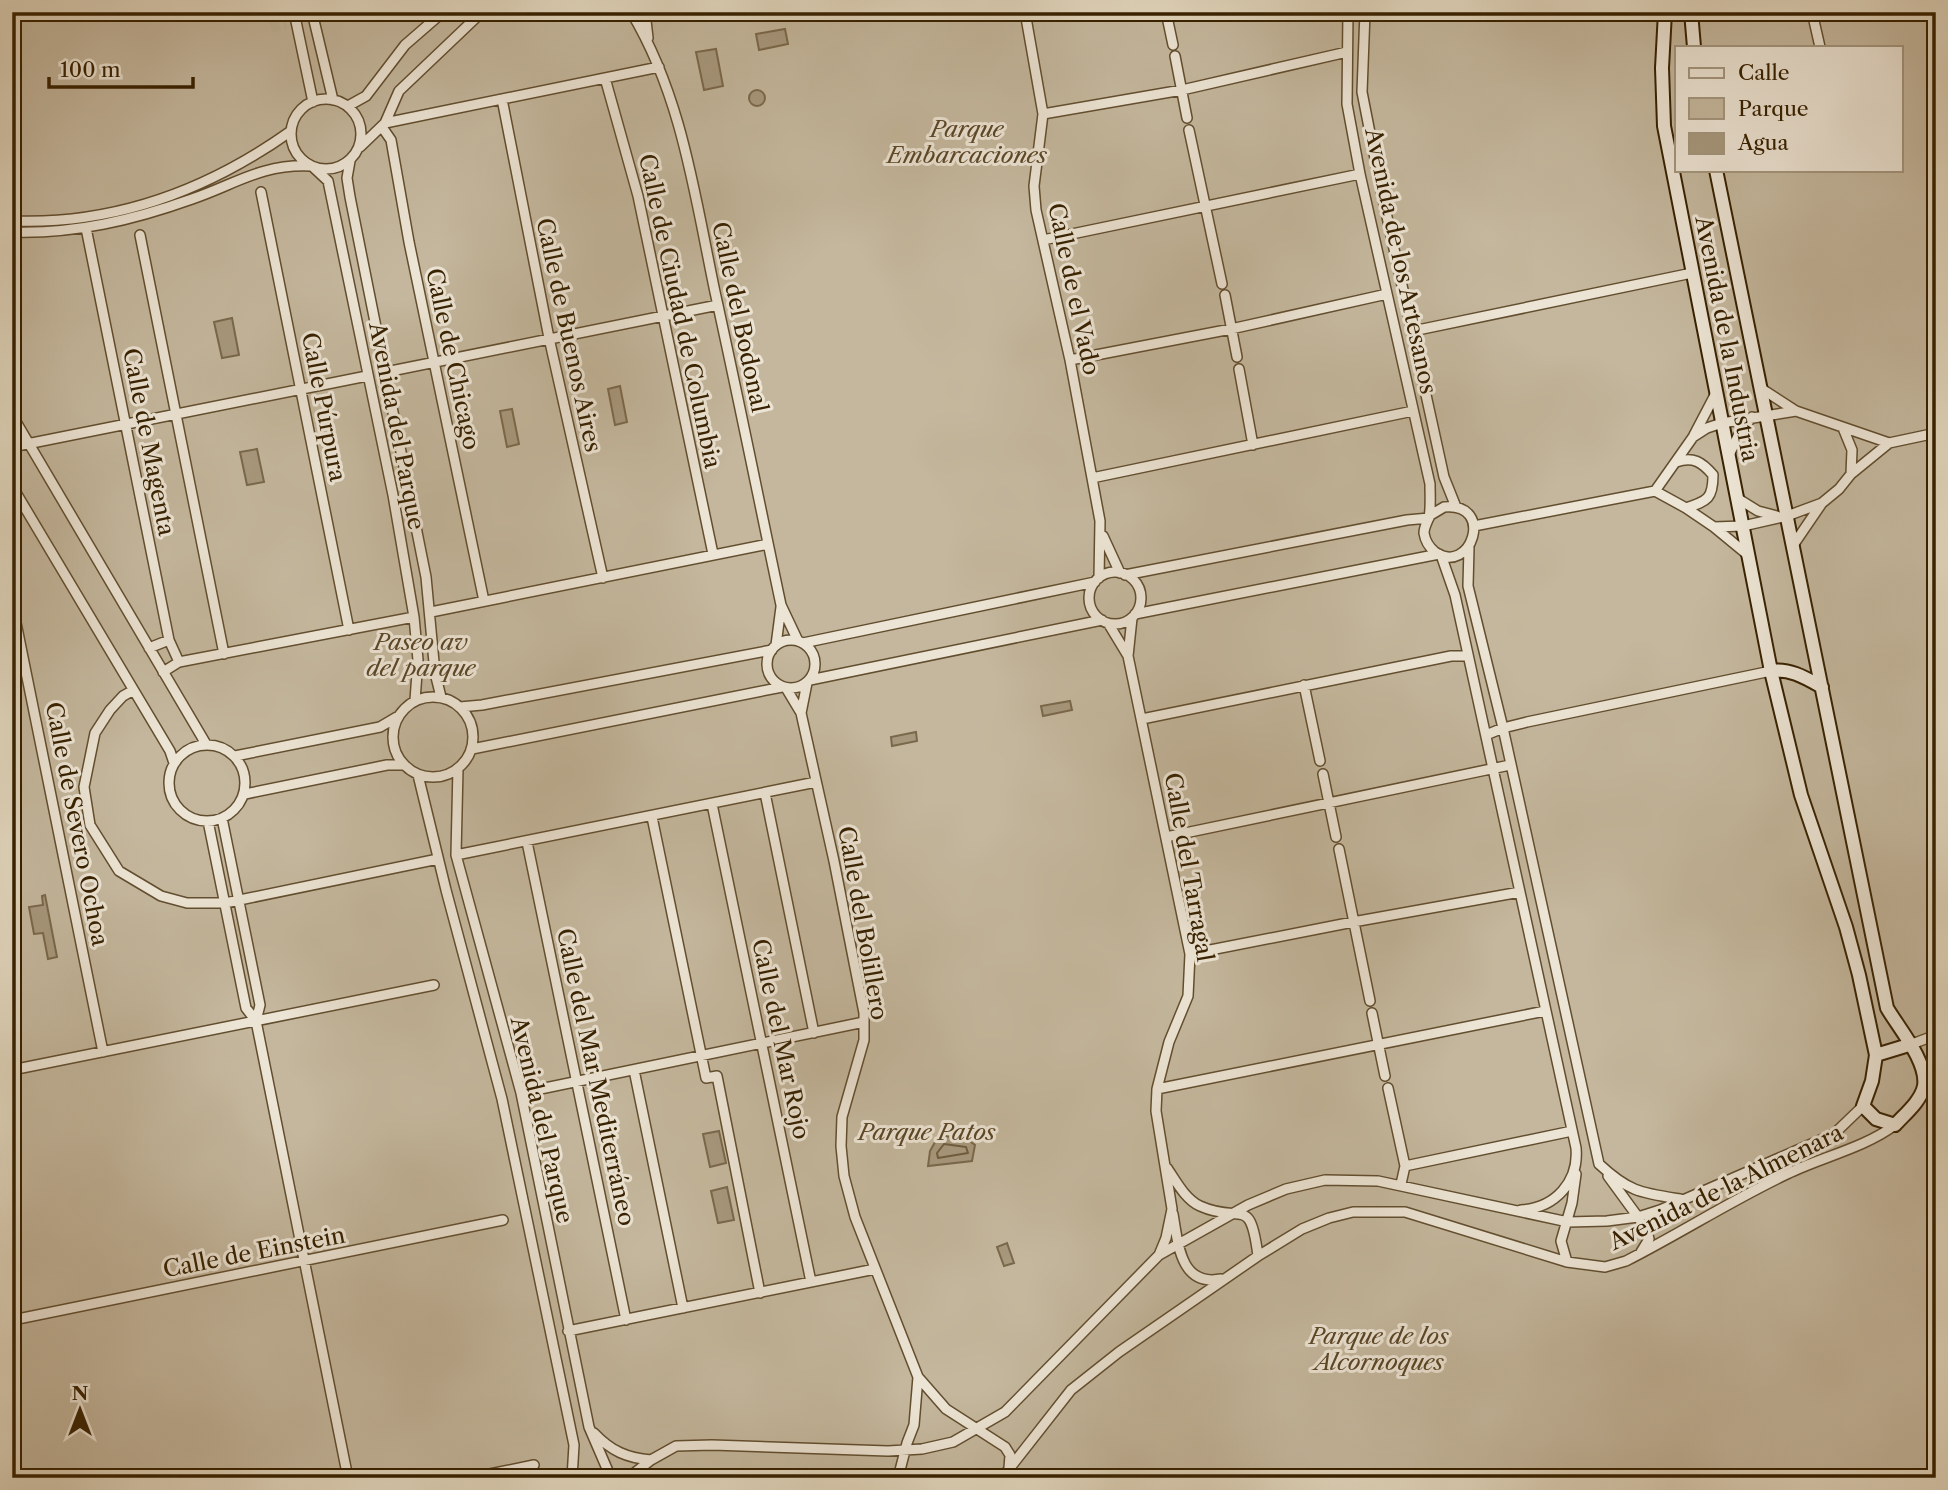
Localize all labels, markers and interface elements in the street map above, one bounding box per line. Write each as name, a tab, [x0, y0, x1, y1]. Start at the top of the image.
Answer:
scale bar	[49, 46, 192, 90]
legend	[1675, 46, 1902, 172]
text: 100 m	[60, 57, 121, 82]
text: Calle	[1738, 60, 1790, 85]
text: Parque	[1738, 96, 1809, 121]
park label: Parque Embarcaciones	[885, 115, 1048, 169]
street label: Avenida de los Artesanos	[1359, 124, 1443, 397]
text: Agua	[1737, 130, 1790, 155]
street label: Calle de Ciudad de Columbia	[633, 151, 727, 472]
street label: Calle de el Vado	[1042, 200, 1106, 378]
street label: Avenida de la Industria	[1689, 213, 1765, 465]
street label: Calle de Buenos Aires	[530, 215, 608, 455]
street label: Calle del Bodonal	[706, 219, 774, 415]
street label: Calle de Chicago	[420, 266, 486, 452]
street label: Avenida del Parque	[363, 319, 431, 532]
street label: Calle Púrpura	[296, 330, 352, 485]
street label: Calle de Magenta	[117, 346, 181, 539]
park label: Paseo av del parque	[366, 628, 477, 682]
street label: Calle de Severo Ochoa	[40, 700, 115, 949]
street label: Calle del Tarragal	[1159, 770, 1219, 964]
street label: Calle del Bolillero	[832, 824, 894, 1022]
street label: Calle del Mar Mediterráneo	[551, 926, 641, 1228]
street label: Calle del Mar Rojo	[746, 936, 816, 1142]
street label: Avenida del Parque	[504, 1013, 579, 1226]
park label: Parque Patos	[856, 1118, 997, 1146]
street label: Avenida de la Almenara	[1603, 1118, 1848, 1256]
street label: Calle de Einstein	[160, 1221, 348, 1283]
park label: Parque de los Alcornoques	[1307, 1322, 1450, 1376]
north arrow	[46, 1374, 116, 1444]
text: N	[72, 1382, 88, 1405]

